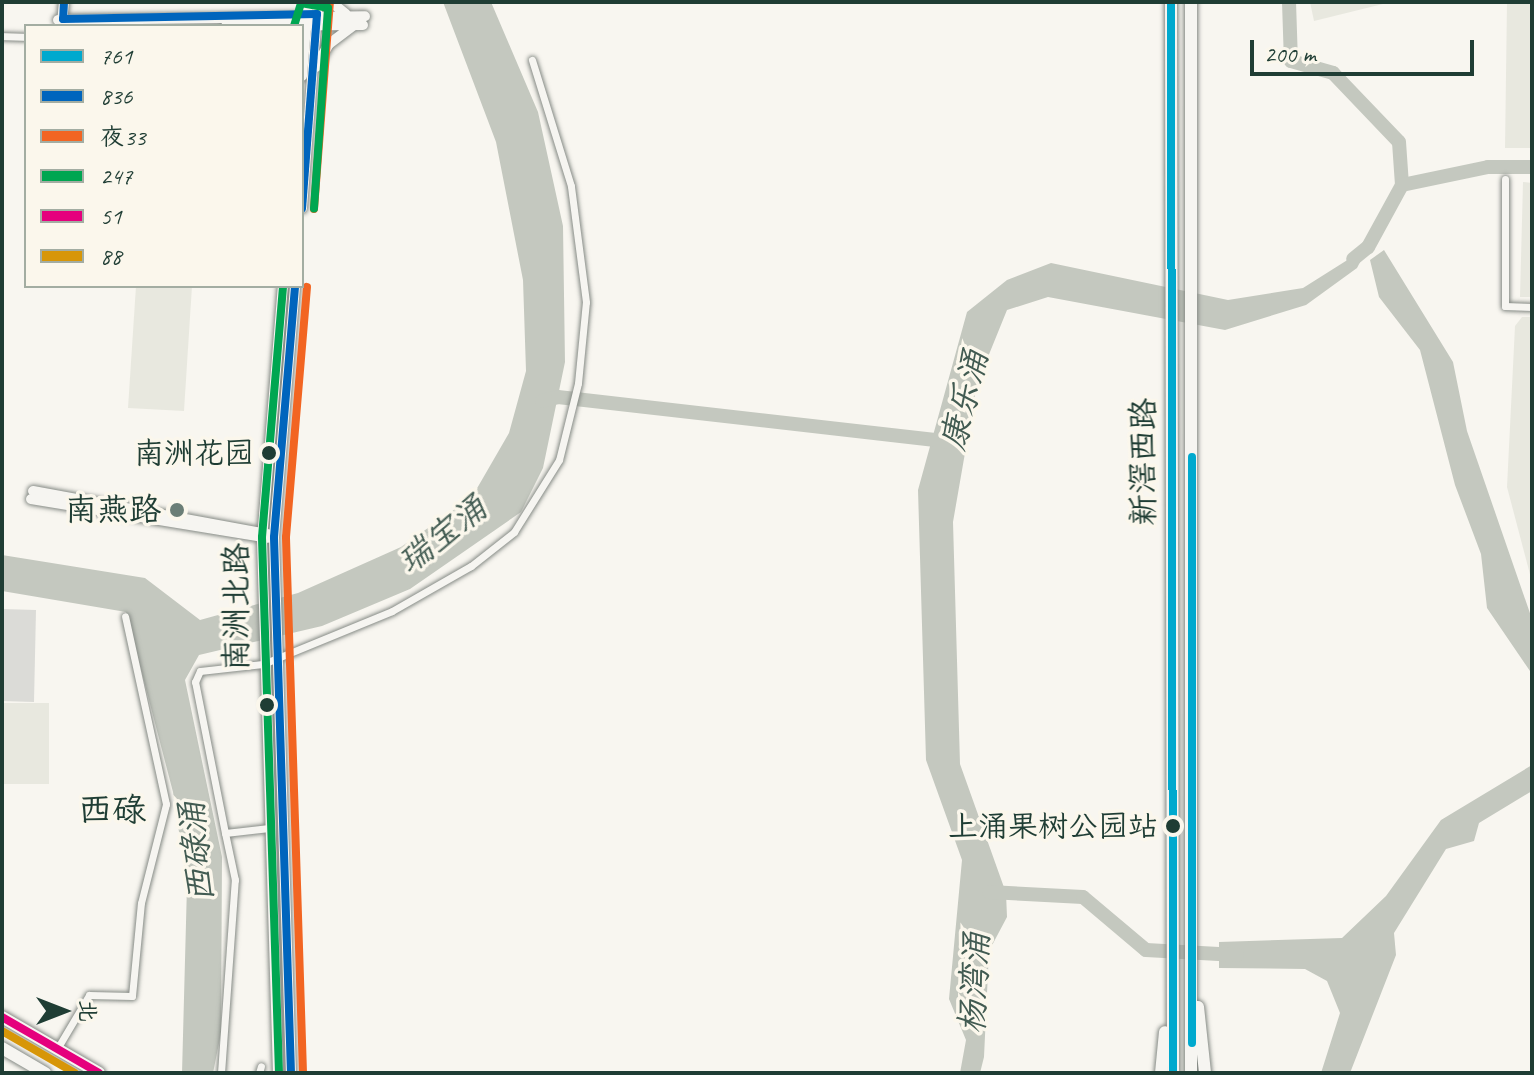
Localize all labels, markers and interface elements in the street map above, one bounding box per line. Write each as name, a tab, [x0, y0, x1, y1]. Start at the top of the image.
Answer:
legend	[24, 24, 304, 288]
scale bar	[1254, 24, 1478, 74]
text: 200 m	[1264, 39, 1316, 69]
text: 761	[100, 41, 132, 71]
text: 836	[100, 81, 132, 111]
text: 夜33	[100, 122, 146, 152]
text: 247	[100, 161, 132, 191]
text: 51	[100, 201, 122, 231]
text: 88	[100, 241, 122, 271]
water label: 康乐涌	[932, 346, 996, 454]
street label: 新滘西路	[1125, 398, 1163, 526]
place label: 南洲花园	[134, 435, 254, 471]
marker: 南洲花园	[261, 445, 277, 461]
water label: 瑞宝涌	[389, 487, 495, 581]
place label: 南燕路	[65, 491, 161, 529]
marker: 南燕路	[168, 501, 186, 519]
street label: 南洲北路	[218, 543, 256, 671]
unlabelled marker	[259, 697, 275, 713]
district label: 西碌	[78, 790, 146, 830]
water label: 西碌涌	[170, 799, 222, 905]
place label: 上涌果树公园站	[948, 808, 1158, 844]
marker: 上涌果树公园站	[1165, 818, 1181, 834]
water label: 杨湾涌	[951, 931, 997, 1035]
north arrow	[24, 971, 104, 1051]
text: 北	[74, 1000, 102, 1022]

